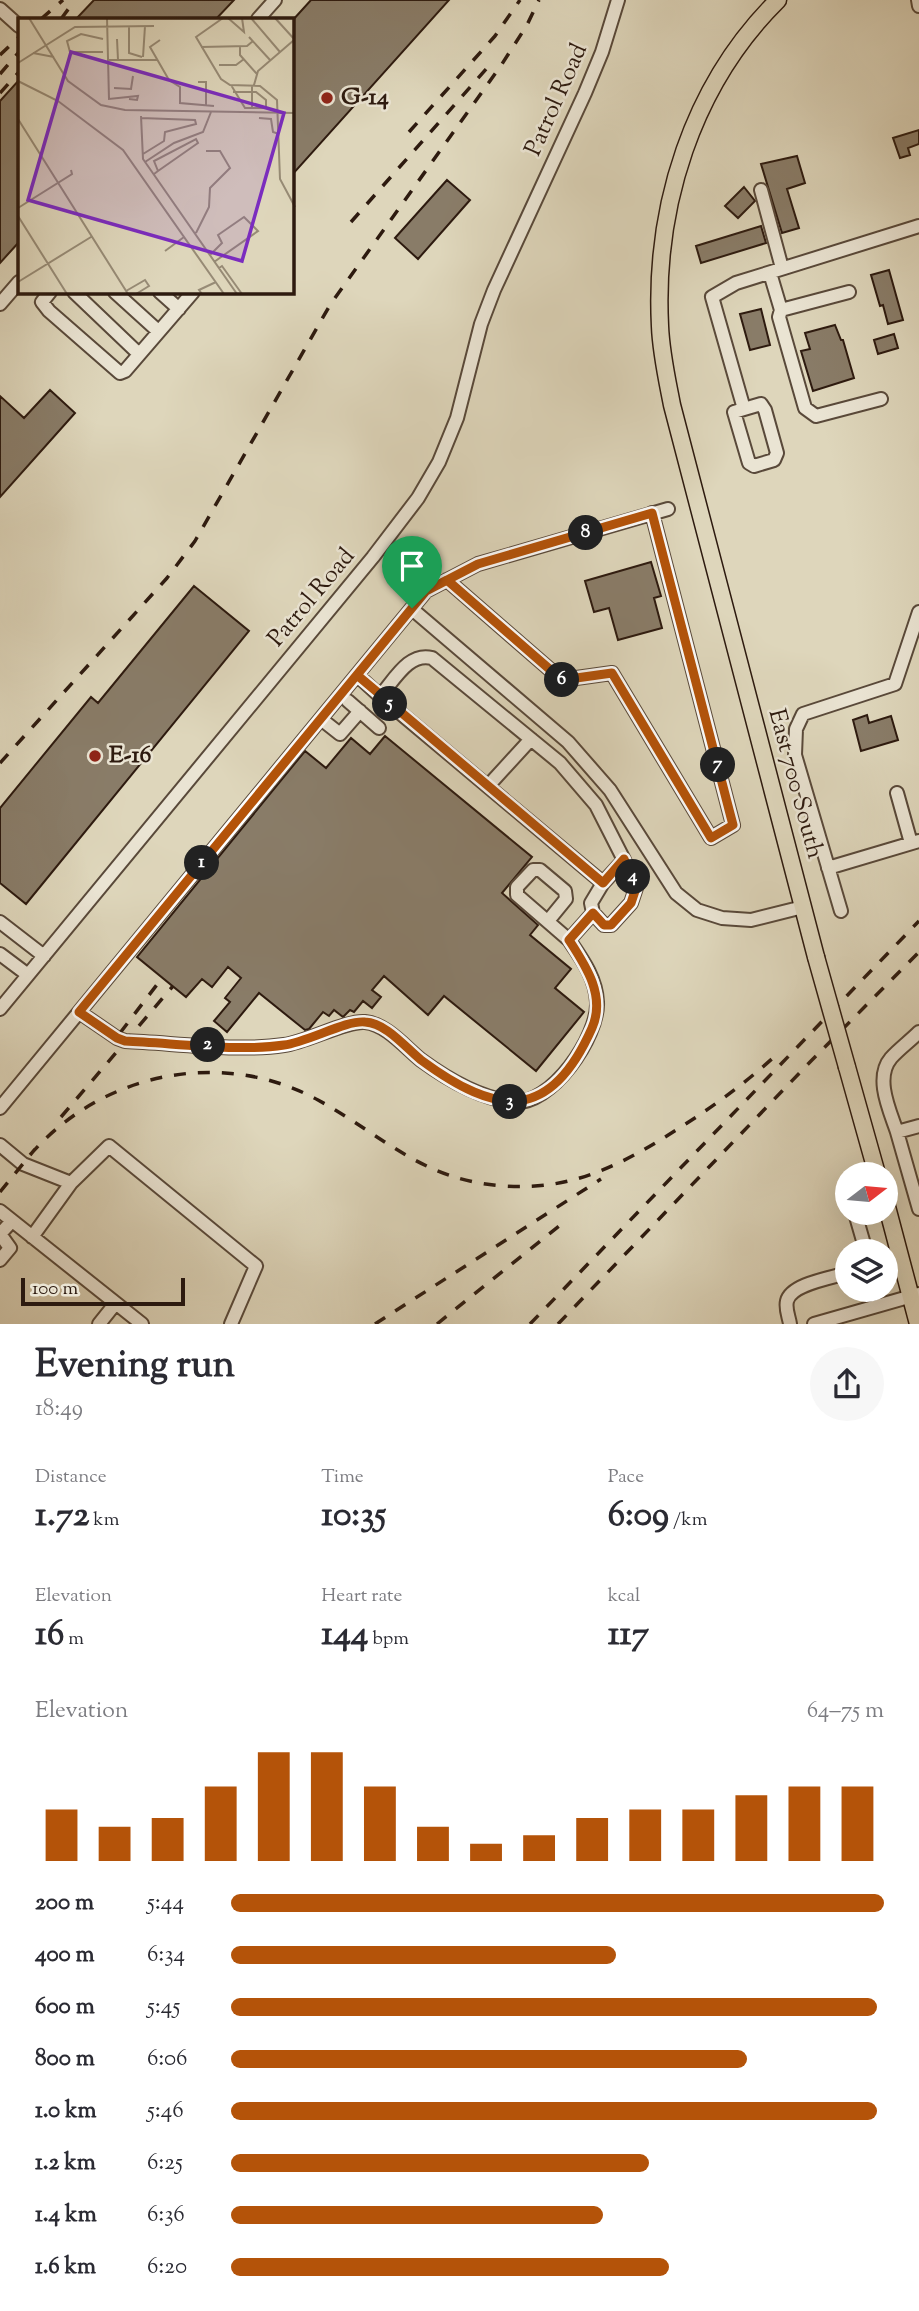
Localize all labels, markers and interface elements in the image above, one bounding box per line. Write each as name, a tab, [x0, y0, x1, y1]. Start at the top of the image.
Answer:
inset map	[18, 18, 294, 294]
street label: Patrol Road	[517, 38, 597, 162]
place label: G-14	[341, 81, 389, 115]
marker: G-14	[319, 90, 335, 106]
pin: 8	[568, 516, 604, 550]
text: 8	[581, 519, 590, 546]
pin	[382, 536, 442, 608]
street label: Patrol Road	[260, 541, 364, 655]
icon: arrive	[393, 547, 431, 585]
pin: 6	[544, 662, 580, 698]
text: 6	[557, 666, 566, 693]
pin: 5	[372, 686, 408, 722]
text: 5	[386, 690, 393, 717]
street label: East 700 South	[759, 705, 831, 863]
place label: E-16	[109, 739, 152, 773]
marker: E-16	[87, 748, 103, 764]
pin: 7	[700, 748, 736, 782]
text: 7	[713, 751, 722, 778]
pin: 1	[184, 846, 220, 880]
text: 1	[198, 849, 205, 876]
pin: 4	[616, 860, 650, 894]
text: 4	[628, 863, 637, 890]
pin: 2	[190, 1028, 226, 1062]
text: 2	[203, 1031, 212, 1058]
pin: 3	[492, 1084, 528, 1120]
text: 3	[506, 1088, 513, 1115]
north arrow	[835, 1162, 898, 1225]
map controls	[835, 1162, 898, 1302]
button: layers	[835, 1239, 898, 1302]
scale bar	[21, 1275, 186, 1307]
text: 100 m	[32, 1276, 78, 1303]
text: Evening run	[35, 1340, 235, 1394]
button: share	[810, 1347, 884, 1421]
text: 18:49	[35, 1393, 83, 1426]
text: Distance	[35, 1464, 107, 1491]
text: Time	[321, 1464, 364, 1491]
text: Pace	[608, 1464, 644, 1491]
text: 1.72	[35, 1491, 89, 1542]
text: 10:35	[321, 1491, 386, 1542]
text: 6:09	[608, 1491, 669, 1542]
text: km	[89, 1507, 119, 1534]
text: /km	[669, 1507, 707, 1534]
text: Elevation	[35, 1583, 112, 1610]
text: Heart rate	[321, 1583, 402, 1610]
text: kcal	[608, 1583, 640, 1610]
text: 16	[35, 1610, 64, 1661]
text: 144	[321, 1610, 369, 1661]
text: 117	[608, 1610, 649, 1661]
text: m	[64, 1626, 84, 1653]
text: bpm	[369, 1626, 409, 1653]
text: Elevation	[35, 1695, 128, 1728]
text: 64–75 m	[807, 1695, 884, 1728]
text: 200 m	[35, 1887, 94, 1920]
text: 5:44	[147, 1887, 184, 1920]
text: 400 m	[35, 1939, 95, 1972]
text: 6:34	[147, 1939, 185, 1972]
text: 600 m	[35, 1991, 95, 2024]
text: 5:45	[147, 1991, 180, 2024]
text: 800 m	[35, 2043, 95, 2076]
text: 6:06	[147, 2043, 188, 2076]
text: 1.0 km	[35, 2095, 97, 2128]
text: 5:46	[147, 2095, 184, 2128]
text: 1.2 km	[35, 2147, 96, 2180]
text: 6:25	[147, 2147, 183, 2180]
text: 1.4 km	[35, 2199, 97, 2232]
text: 6:36	[147, 2199, 185, 2232]
text: 1.6 km	[35, 2251, 96, 2284]
text: 6:20	[147, 2251, 187, 2284]

